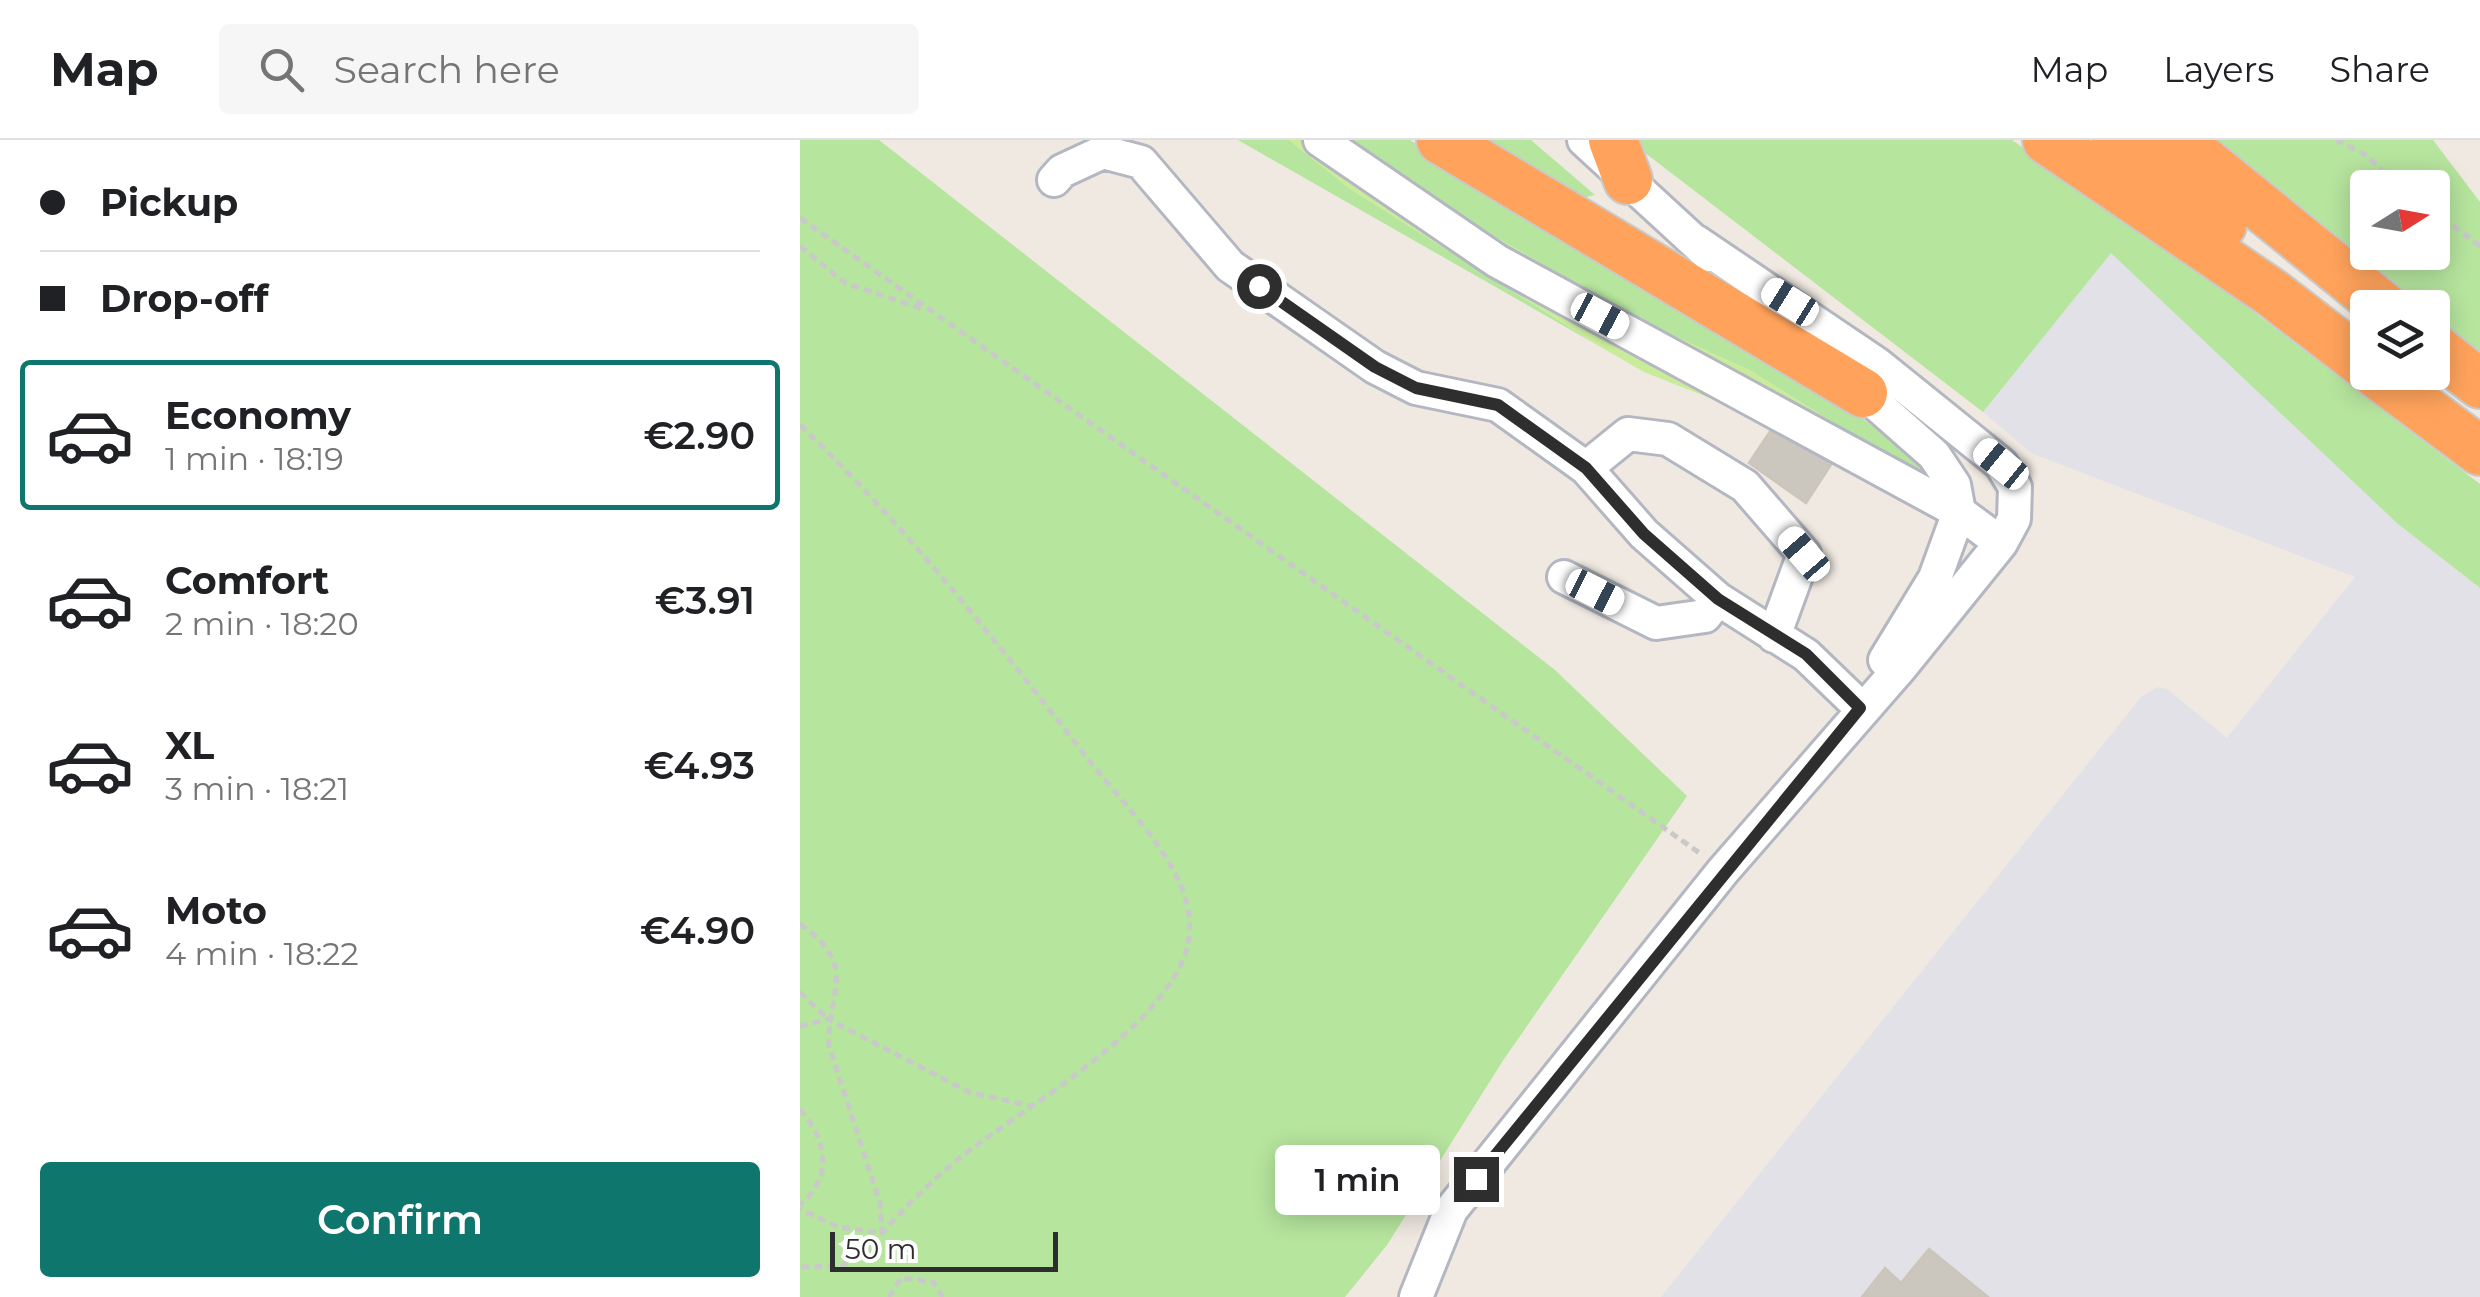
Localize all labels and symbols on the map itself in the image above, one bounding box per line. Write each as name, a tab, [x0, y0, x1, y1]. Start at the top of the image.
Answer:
north arrow	[2350, 170, 2450, 270]
route start	[1237, 264, 1282, 309]
car	[1757, 273, 1823, 331]
car	[1566, 289, 1634, 343]
car	[1968, 433, 2034, 495]
car	[1773, 522, 1835, 586]
car	[1561, 565, 1629, 619]
callout: 1 min	[1276, 1144, 1441, 1214]
route end	[1454, 1157, 1499, 1202]
scale bar	[830, 1227, 1058, 1272]

